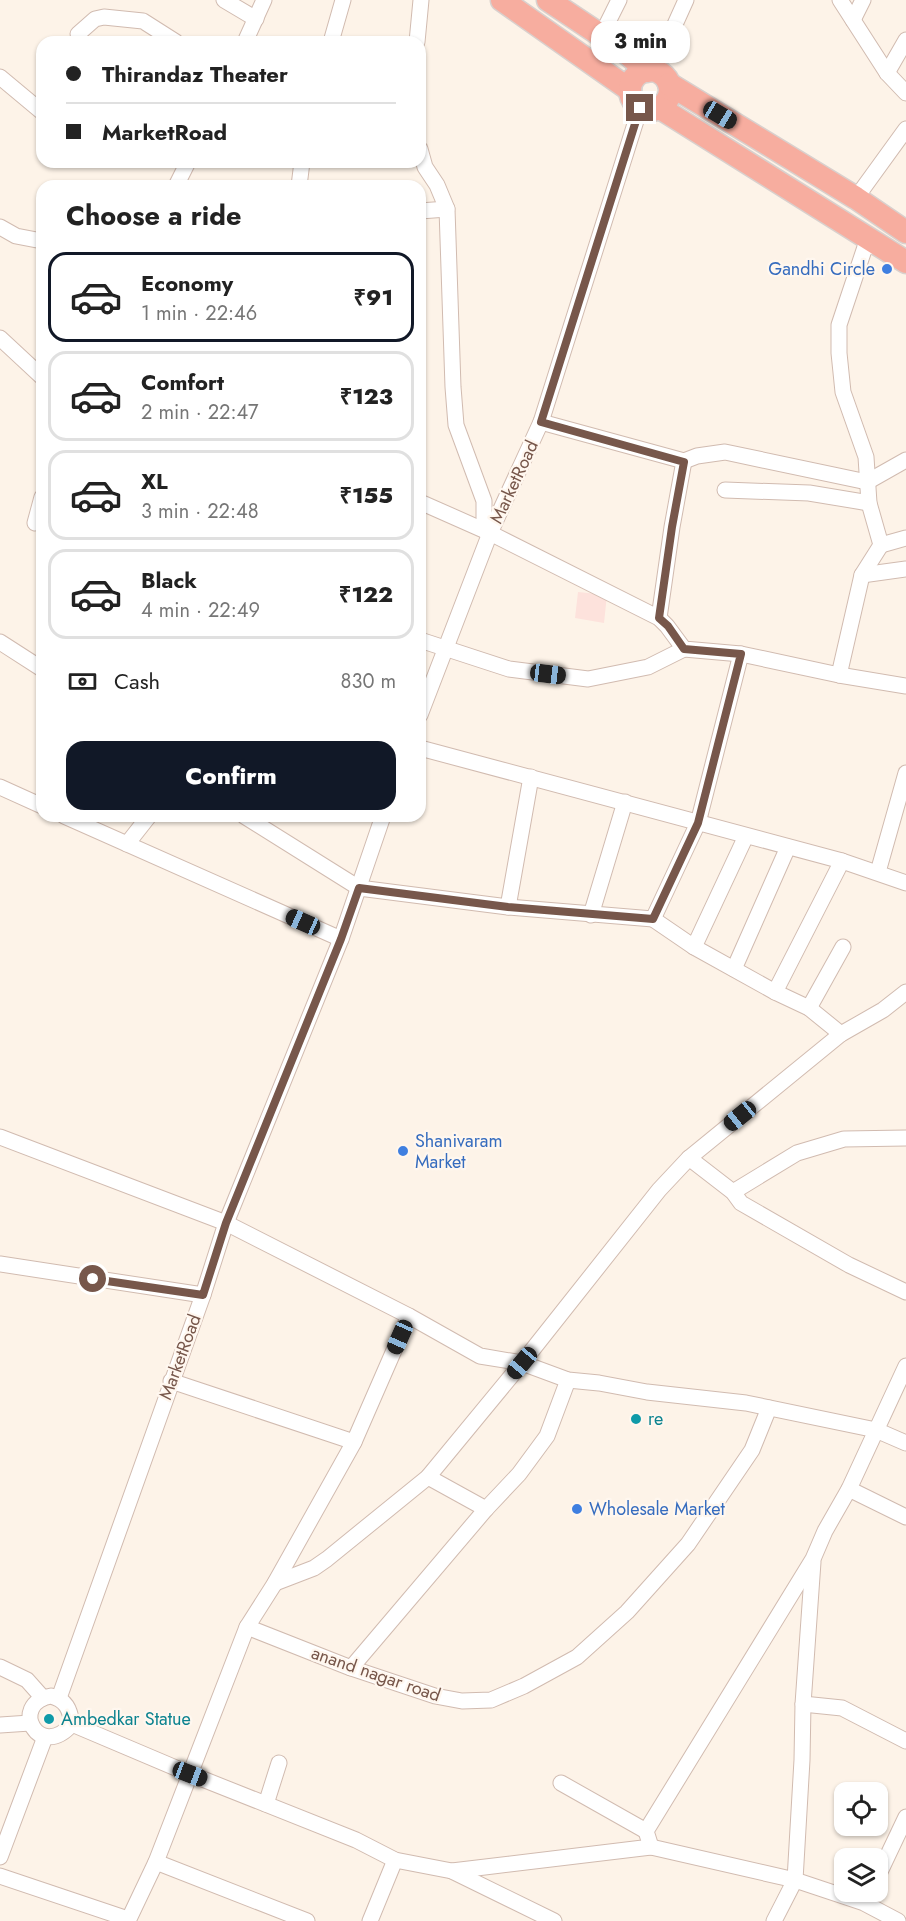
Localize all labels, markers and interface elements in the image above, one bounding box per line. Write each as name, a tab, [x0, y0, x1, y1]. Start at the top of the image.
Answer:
callout: 3 min	[590, 21, 690, 63]
text: 3 min	[614, 27, 667, 56]
text: Thirandaz Theater	[102, 58, 288, 90]
route end	[626, 94, 653, 121]
car	[700, 98, 740, 132]
text: MarketRoad	[102, 116, 227, 148]
text: Choose a ride	[66, 196, 241, 235]
place label: Gandhi Circle	[768, 256, 875, 282]
marker: Gandhi Circle	[880, 262, 894, 276]
text: Economy	[141, 267, 233, 299]
icon: car	[69, 270, 123, 324]
text: ₹91	[353, 281, 393, 313]
text: 1 min · 22:46	[141, 299, 257, 328]
text: Comfort	[141, 366, 224, 398]
icon: car	[69, 369, 123, 423]
text: ₹123	[340, 380, 393, 412]
text: 2 min · 22:47	[141, 398, 259, 427]
street label: MarketRoad	[483, 436, 545, 528]
text: XL	[141, 465, 168, 497]
icon: car	[69, 468, 123, 522]
text: ₹155	[339, 479, 393, 511]
text: 3 min · 22:48	[141, 497, 259, 526]
text: Black	[141, 564, 197, 596]
icon: car	[69, 567, 123, 621]
text: ₹122	[339, 578, 393, 610]
text: 4 min · 22:49	[141, 596, 260, 625]
car	[529, 663, 567, 685]
icon: cash	[66, 665, 99, 698]
text: Cash	[114, 665, 160, 697]
text: 830 m	[341, 667, 396, 696]
button: Confirm	[66, 741, 396, 810]
car	[283, 906, 323, 938]
car	[720, 1098, 760, 1134]
place label: Shanivaram Market	[415, 1128, 503, 1175]
marker: Shanivaram Market	[396, 1144, 410, 1158]
route start	[79, 1265, 106, 1292]
street label: MarketRoad	[152, 1311, 208, 1403]
car	[384, 1317, 416, 1357]
car	[504, 1343, 540, 1383]
place label: re	[648, 1406, 663, 1432]
marker: re	[629, 1412, 643, 1426]
place label: Wholesale Market	[589, 1496, 726, 1522]
marker: Wholesale Market	[570, 1502, 584, 1516]
street label: anand nagar road	[308, 1640, 444, 1708]
place label: Ambedkar Statue	[61, 1706, 191, 1732]
marker: Ambedkar Statue	[42, 1712, 56, 1726]
car	[170, 1759, 210, 1789]
map controls	[834, 1782, 888, 1902]
button: locate	[834, 1782, 888, 1836]
button: layers	[834, 1848, 888, 1902]

